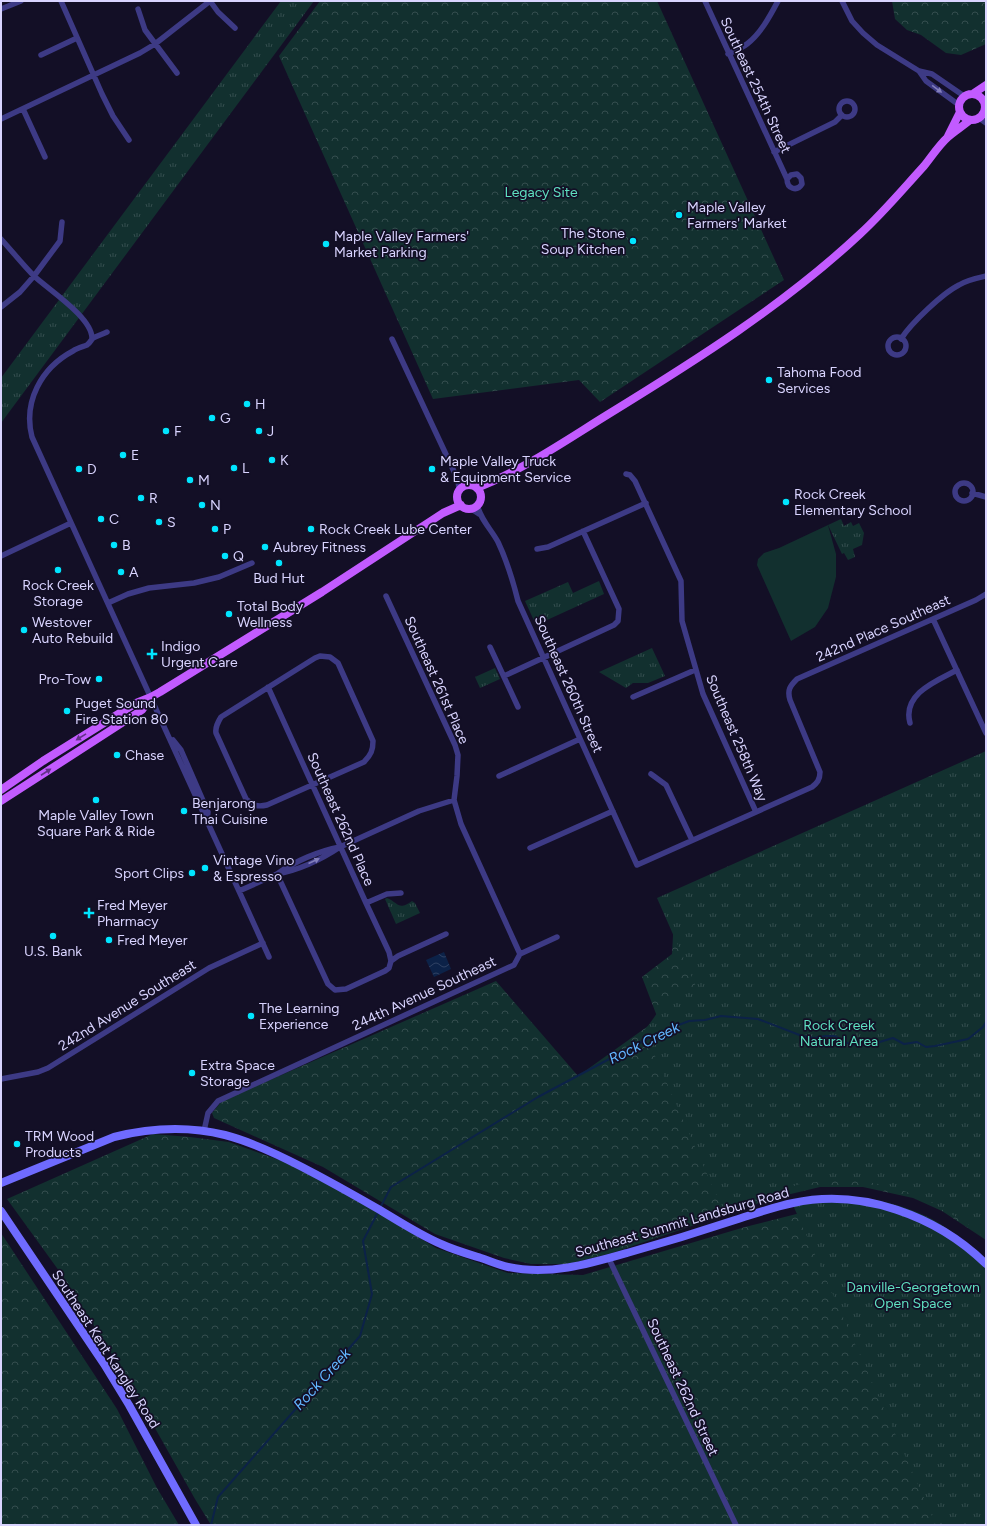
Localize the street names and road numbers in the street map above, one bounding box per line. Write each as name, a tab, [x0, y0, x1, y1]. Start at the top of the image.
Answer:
street label: Southeast 254th Street	[717, 15, 795, 156]
street label: 242nd Place Southeast	[813, 591, 953, 666]
street label: Southeast 260th Street	[531, 613, 606, 755]
street label: Southeast 261st Place	[401, 614, 473, 747]
street label: Southeast 258th Way	[702, 672, 771, 805]
street label: Southeast 262nd Place	[303, 750, 378, 889]
street label: 244th Avenue Southeast	[350, 953, 499, 1034]
street label: 242nd Avenue Southeast	[55, 956, 199, 1055]
street label: Southeast Summit Landsburg Road	[573, 1184, 791, 1261]
street label: Southeast Kent Kangley Road	[48, 1267, 163, 1432]
street label: Southeast 262nd Street	[643, 1316, 722, 1459]

